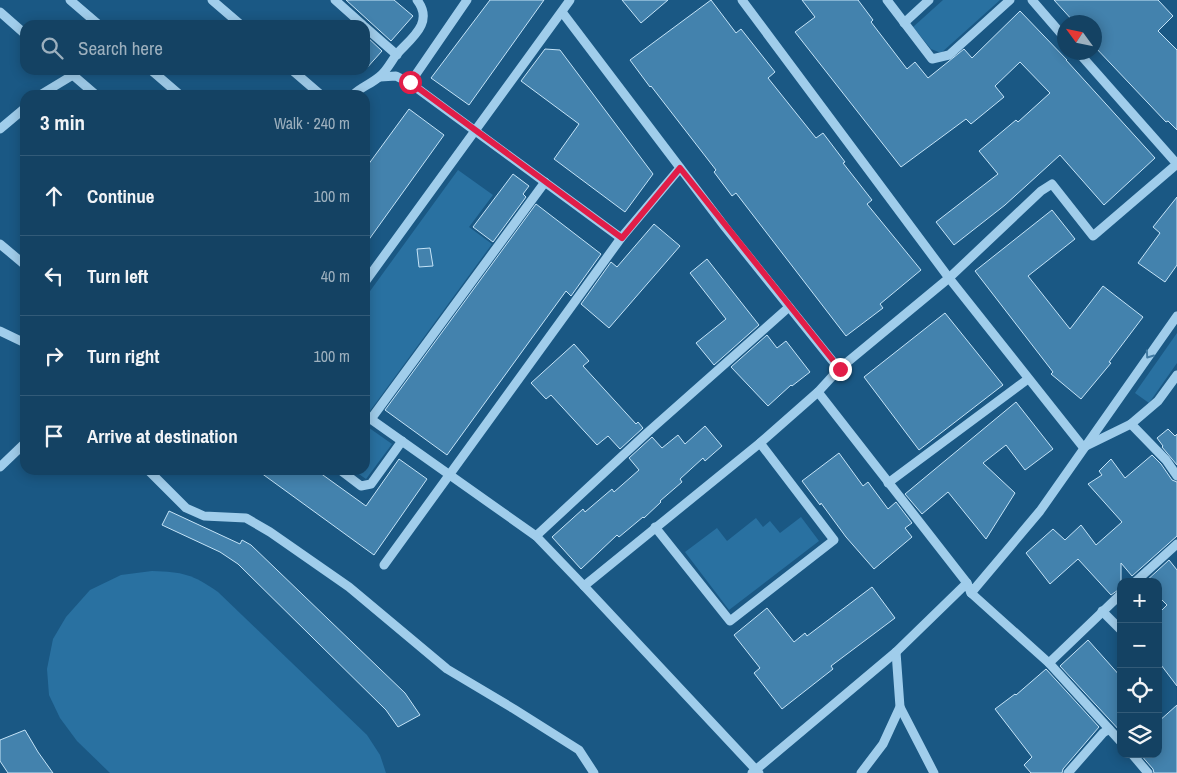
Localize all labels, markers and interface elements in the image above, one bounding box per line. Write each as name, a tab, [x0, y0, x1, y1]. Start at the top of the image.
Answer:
north arrow	[1057, 15, 1102, 60]
search box	[20, 20, 370, 75]
icon: search	[38, 34, 66, 62]
text: Search here	[78, 35, 163, 61]
route start	[399, 71, 422, 94]
text: 3 min	[40, 108, 85, 137]
text: Walk · 240 m	[274, 112, 350, 134]
icon: ahead	[40, 182, 68, 210]
text: Continue	[87, 183, 155, 209]
text: 100 m	[314, 185, 350, 207]
icon: left	[40, 262, 68, 290]
text: Turn left	[87, 263, 148, 289]
text: 40 m	[321, 265, 350, 287]
icon: right	[40, 342, 68, 370]
text: Turn right	[87, 343, 159, 369]
text: 100 m	[314, 345, 350, 367]
one-way arrow	[1146, 349, 1155, 359]
route end	[829, 358, 852, 381]
icon: arrive	[40, 422, 68, 450]
text: Arrive at destination	[87, 423, 238, 449]
map controls	[1117, 578, 1162, 758]
button: +	[1117, 578, 1162, 623]
button: −	[1117, 623, 1162, 668]
button: locate	[1117, 668, 1162, 713]
button: layers	[1117, 713, 1162, 758]

